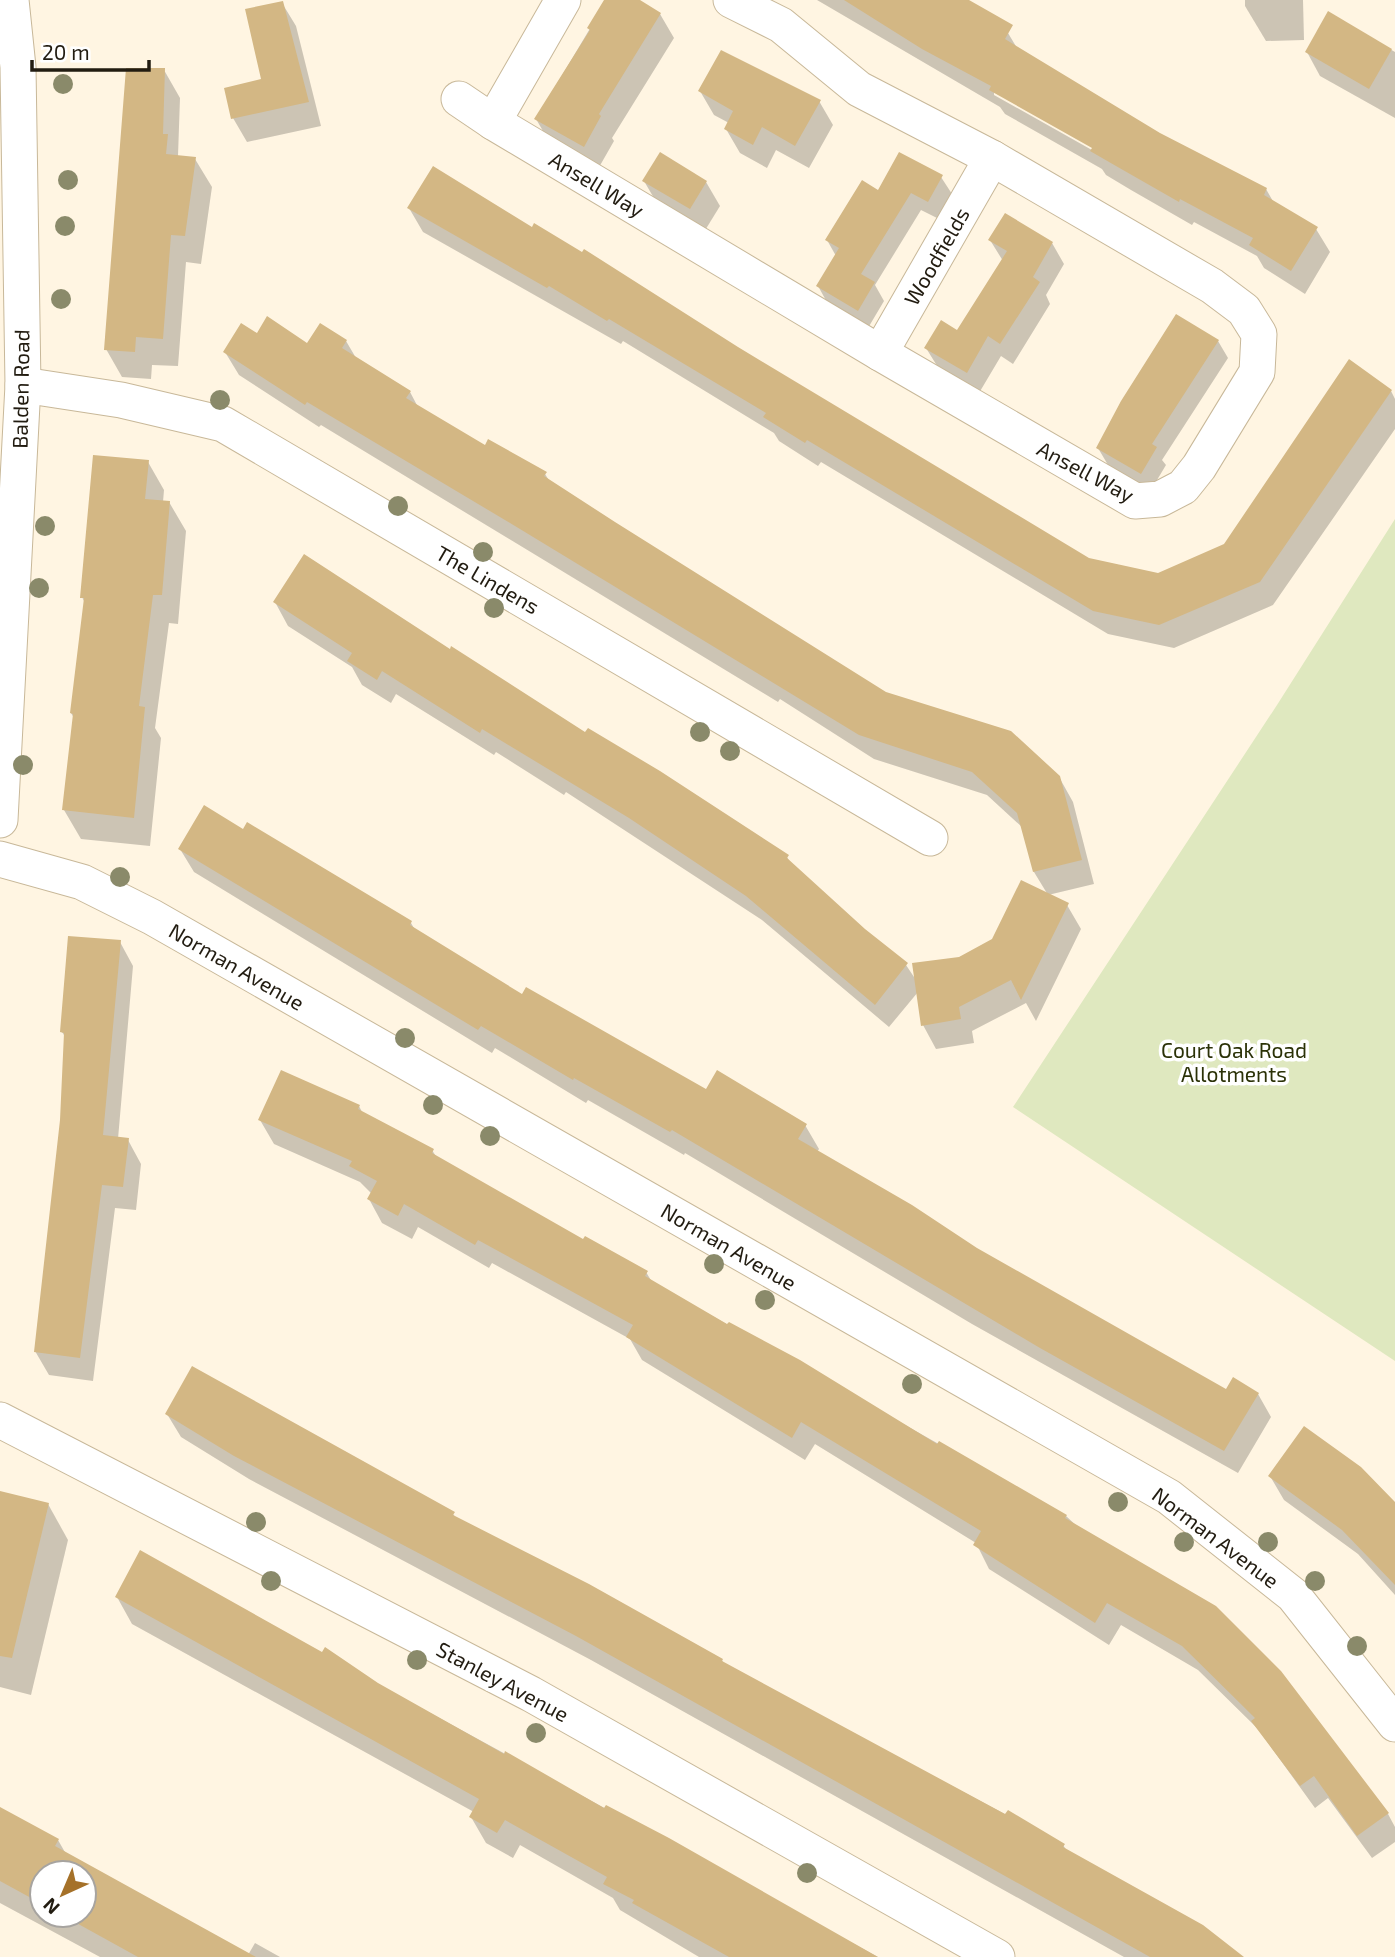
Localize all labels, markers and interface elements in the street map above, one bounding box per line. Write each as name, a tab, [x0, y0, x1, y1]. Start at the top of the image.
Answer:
scale bar	[32, 28, 149, 72]
text: 20 m	[42, 39, 90, 64]
street label: Ansell Way	[545, 146, 649, 222]
street label: Woodfields	[898, 203, 974, 309]
street label: Balden Road	[6, 329, 34, 449]
street label: Ansell Way	[1033, 435, 1139, 507]
street label: The Lindens	[432, 539, 544, 619]
street label: Norman Avenue	[165, 917, 309, 1015]
park label: Court Oak Road Allotments	[1161, 1037, 1307, 1086]
street label: Norman Avenue	[657, 1197, 801, 1295]
street label: Norman Avenue	[1148, 1481, 1284, 1593]
street label: Stanley Avenue	[433, 1636, 573, 1726]
north arrow	[28, 1859, 98, 1929]
text: N	[38, 1894, 64, 1920]

